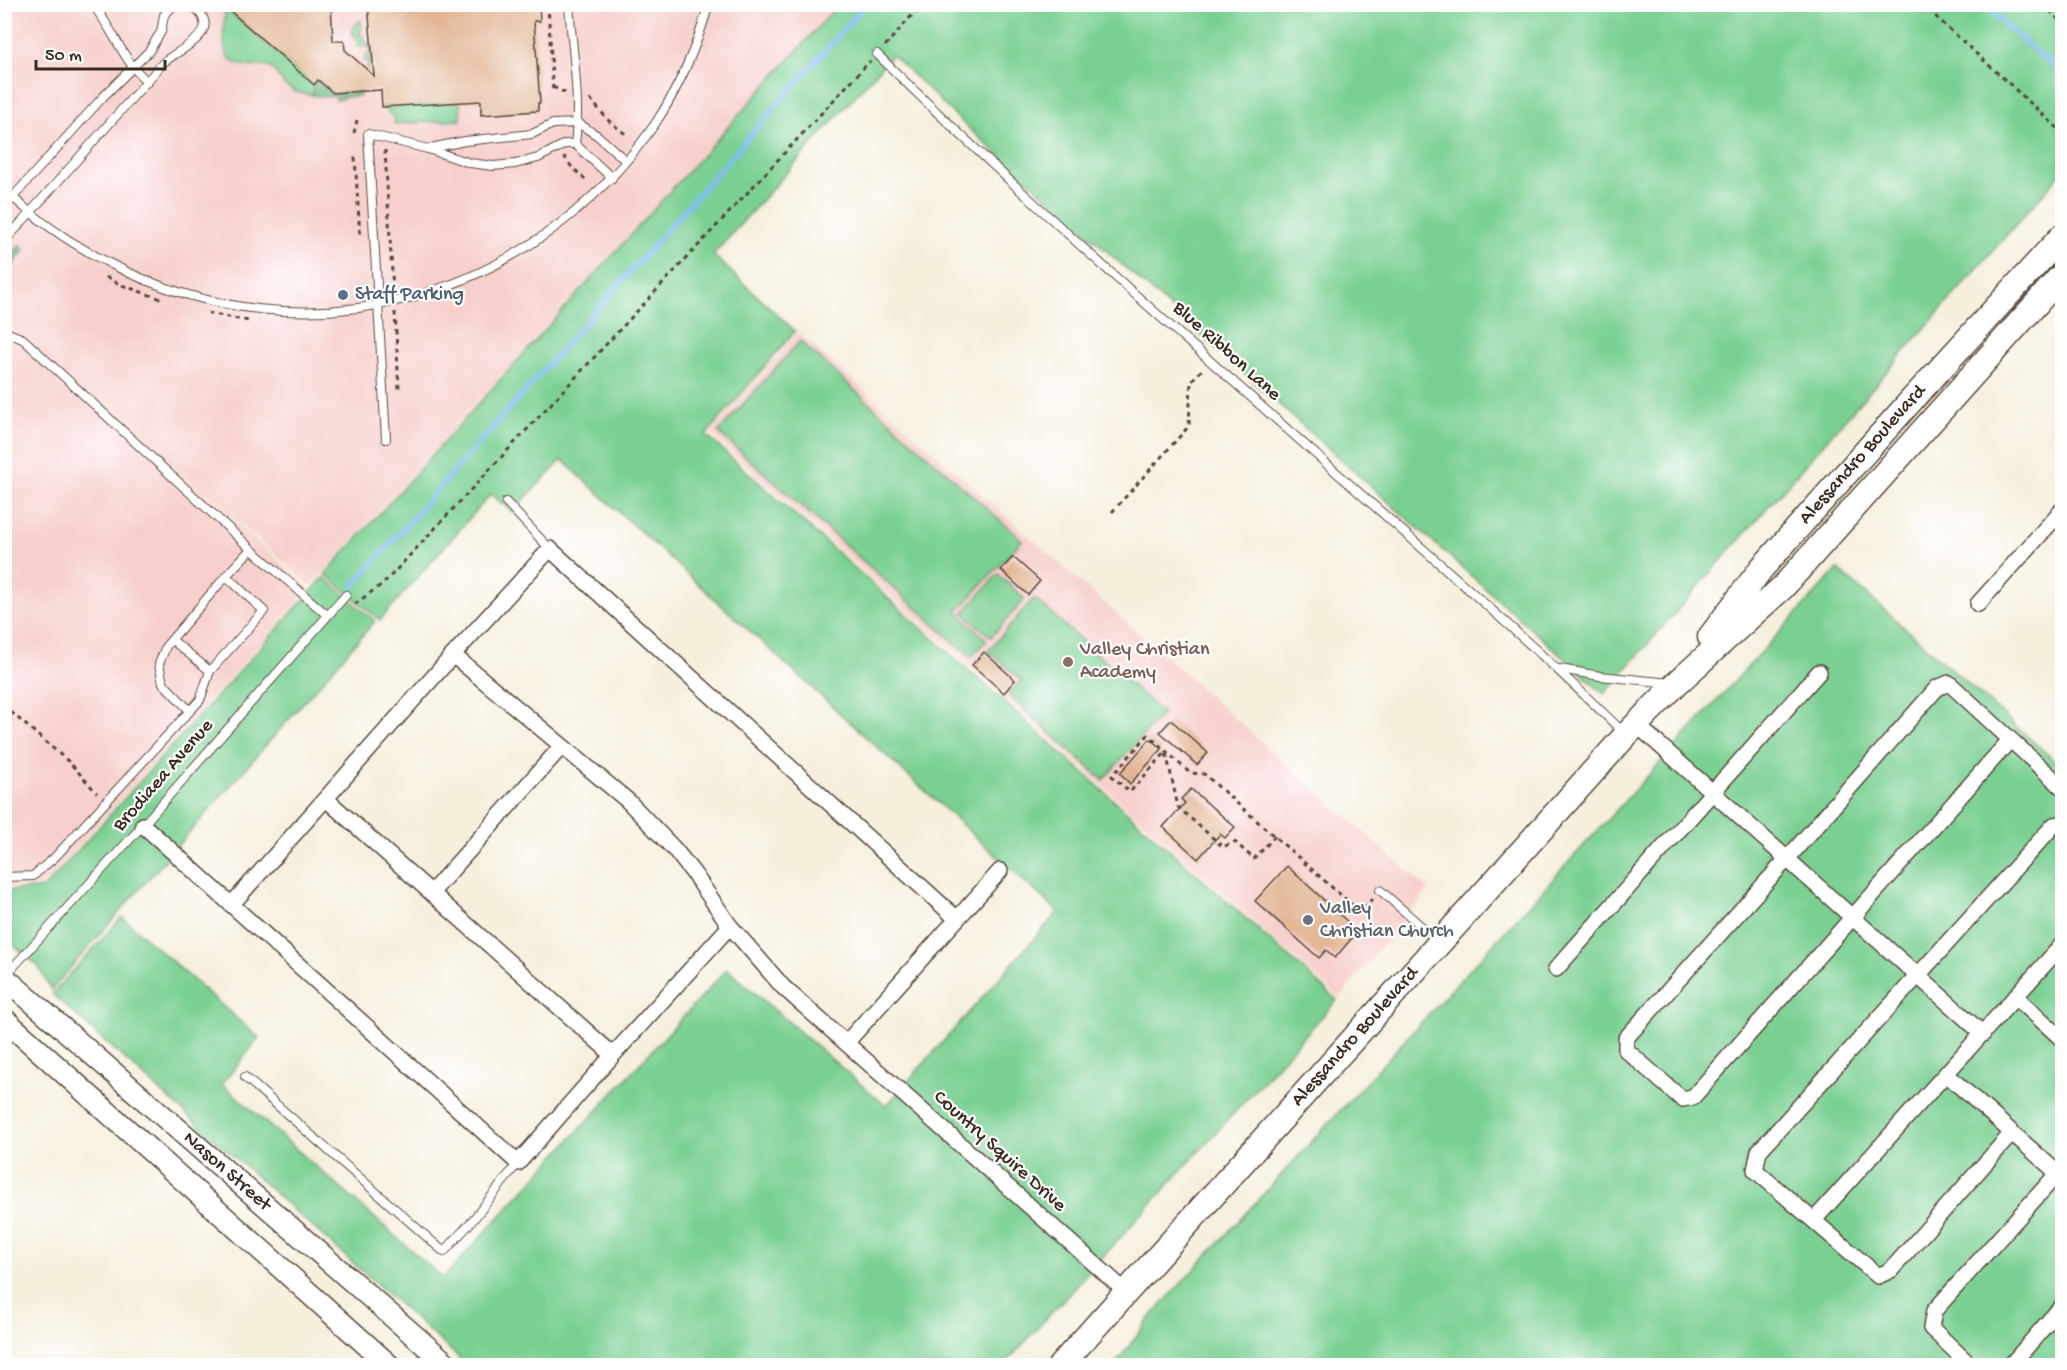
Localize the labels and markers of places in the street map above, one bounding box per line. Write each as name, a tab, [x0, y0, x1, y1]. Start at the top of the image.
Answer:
place label: Staff Parking	[355, 284, 464, 307]
marker: Staff Parking	[336, 288, 350, 302]
place label: Valley Christian Academy	[1079, 639, 1210, 685]
marker: Valley Christian Academy	[1061, 655, 1075, 669]
place label: Valley Christian Church	[1319, 898, 1454, 944]
marker: Valley Christian Church	[1301, 913, 1315, 927]

